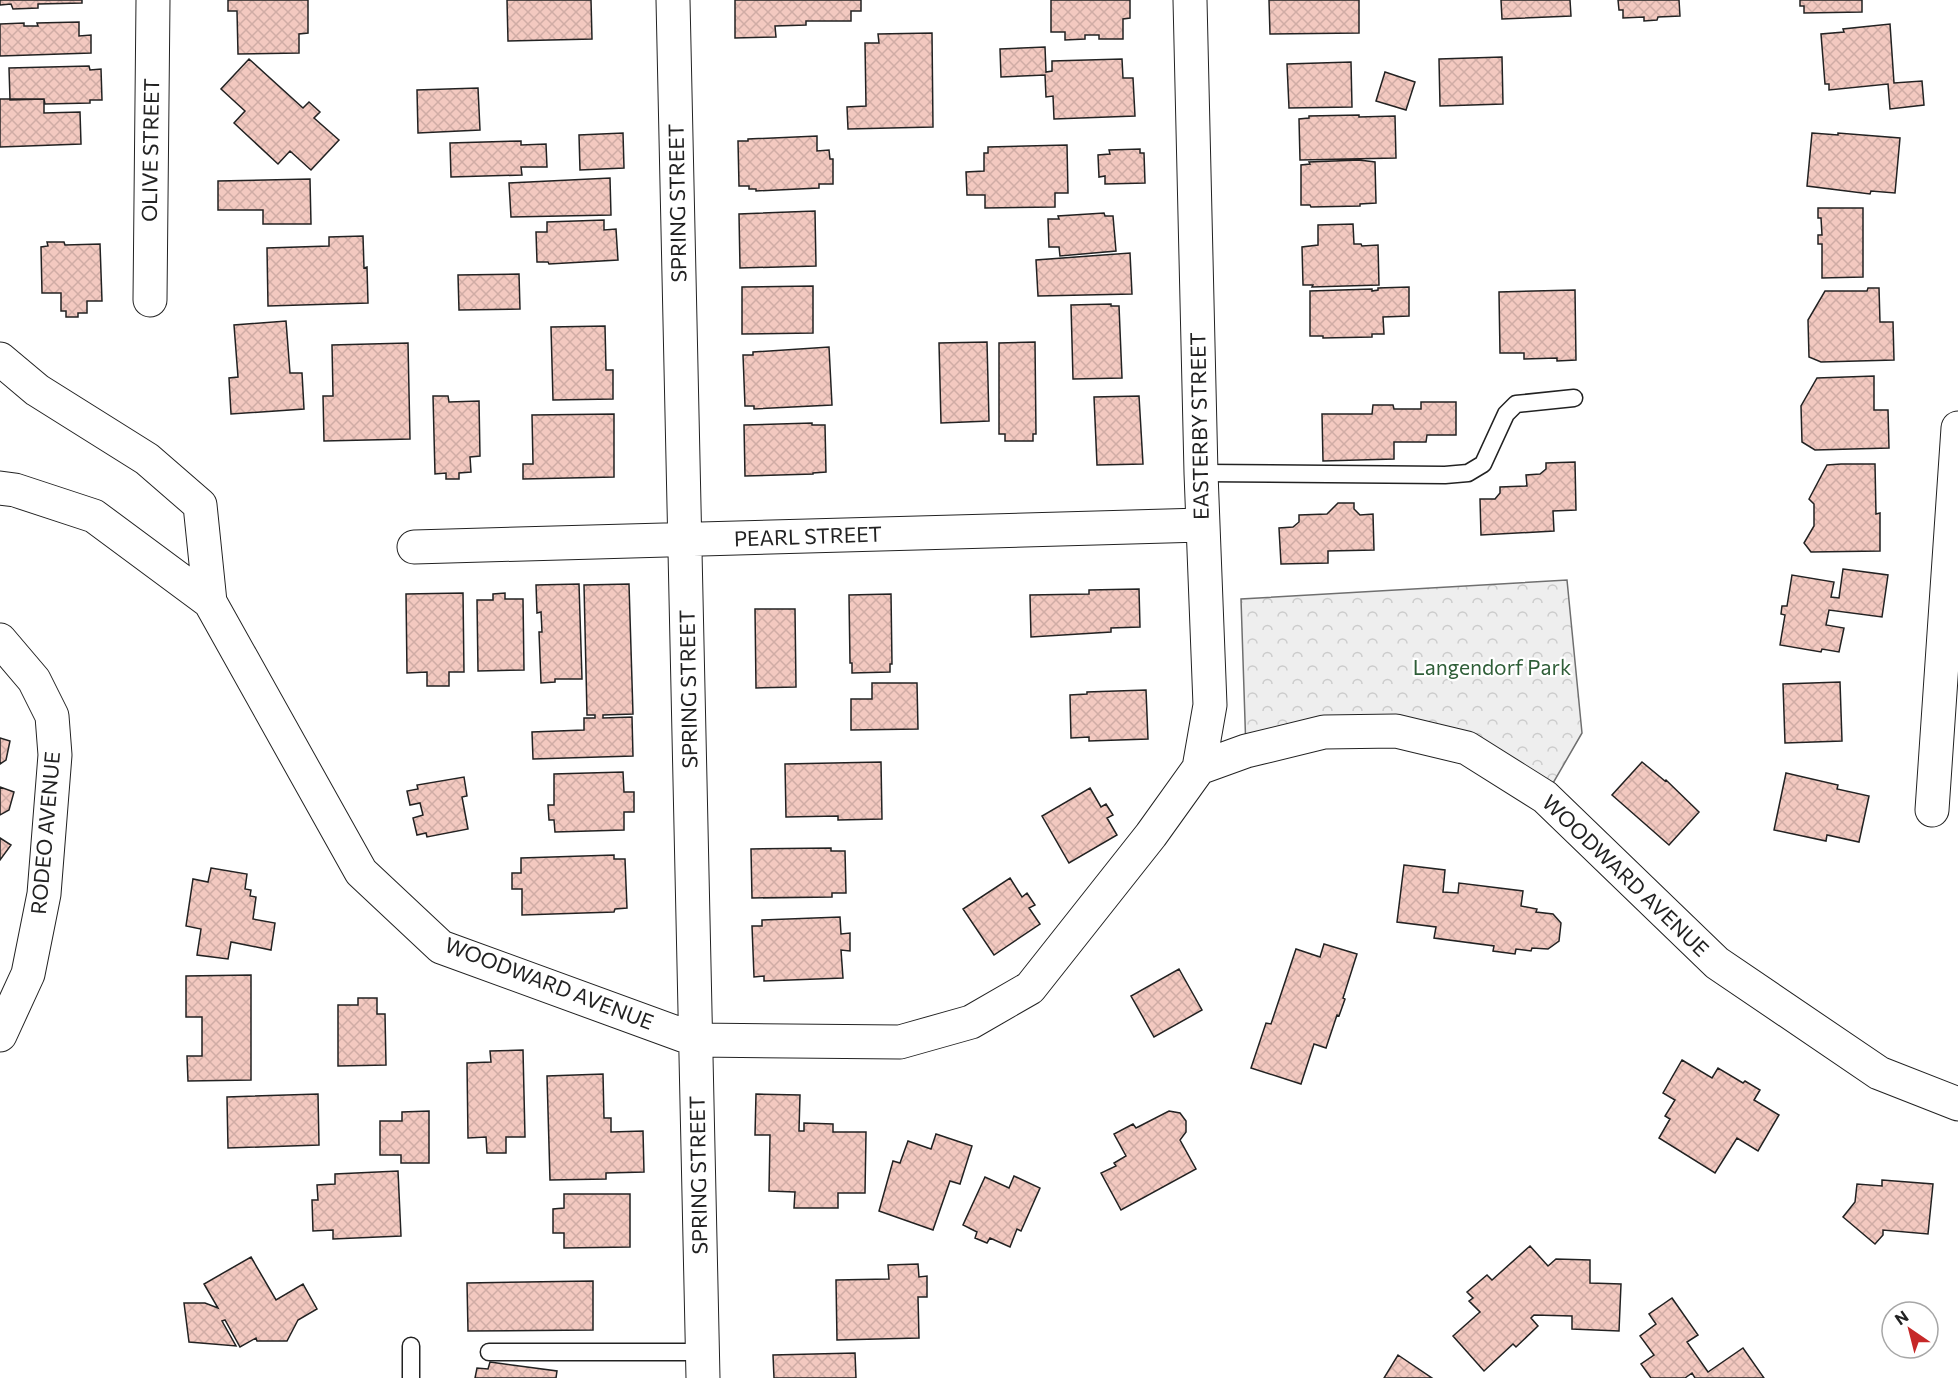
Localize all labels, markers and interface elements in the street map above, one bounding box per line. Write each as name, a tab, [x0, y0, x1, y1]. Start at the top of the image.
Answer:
street label: OLIVE STREET	[136, 78, 163, 222]
street label: SPRING STREET	[663, 123, 690, 283]
street label: EASTERBY STREET	[1184, 332, 1213, 520]
street label: PEARL STREET	[733, 520, 882, 551]
street label: SPRING STREET	[674, 609, 701, 769]
park label: Langendorf Park	[1413, 654, 1571, 679]
street label: RODEO AVENUE	[25, 750, 64, 915]
street label: WOODWARD AVENUE	[1538, 789, 1714, 961]
street label: WOODWARD AVENUE	[442, 931, 658, 1034]
street label: SPRING STREET	[684, 1095, 711, 1255]
north arrow	[1880, 1300, 1940, 1360]
text: N	[1891, 1306, 1911, 1329]

